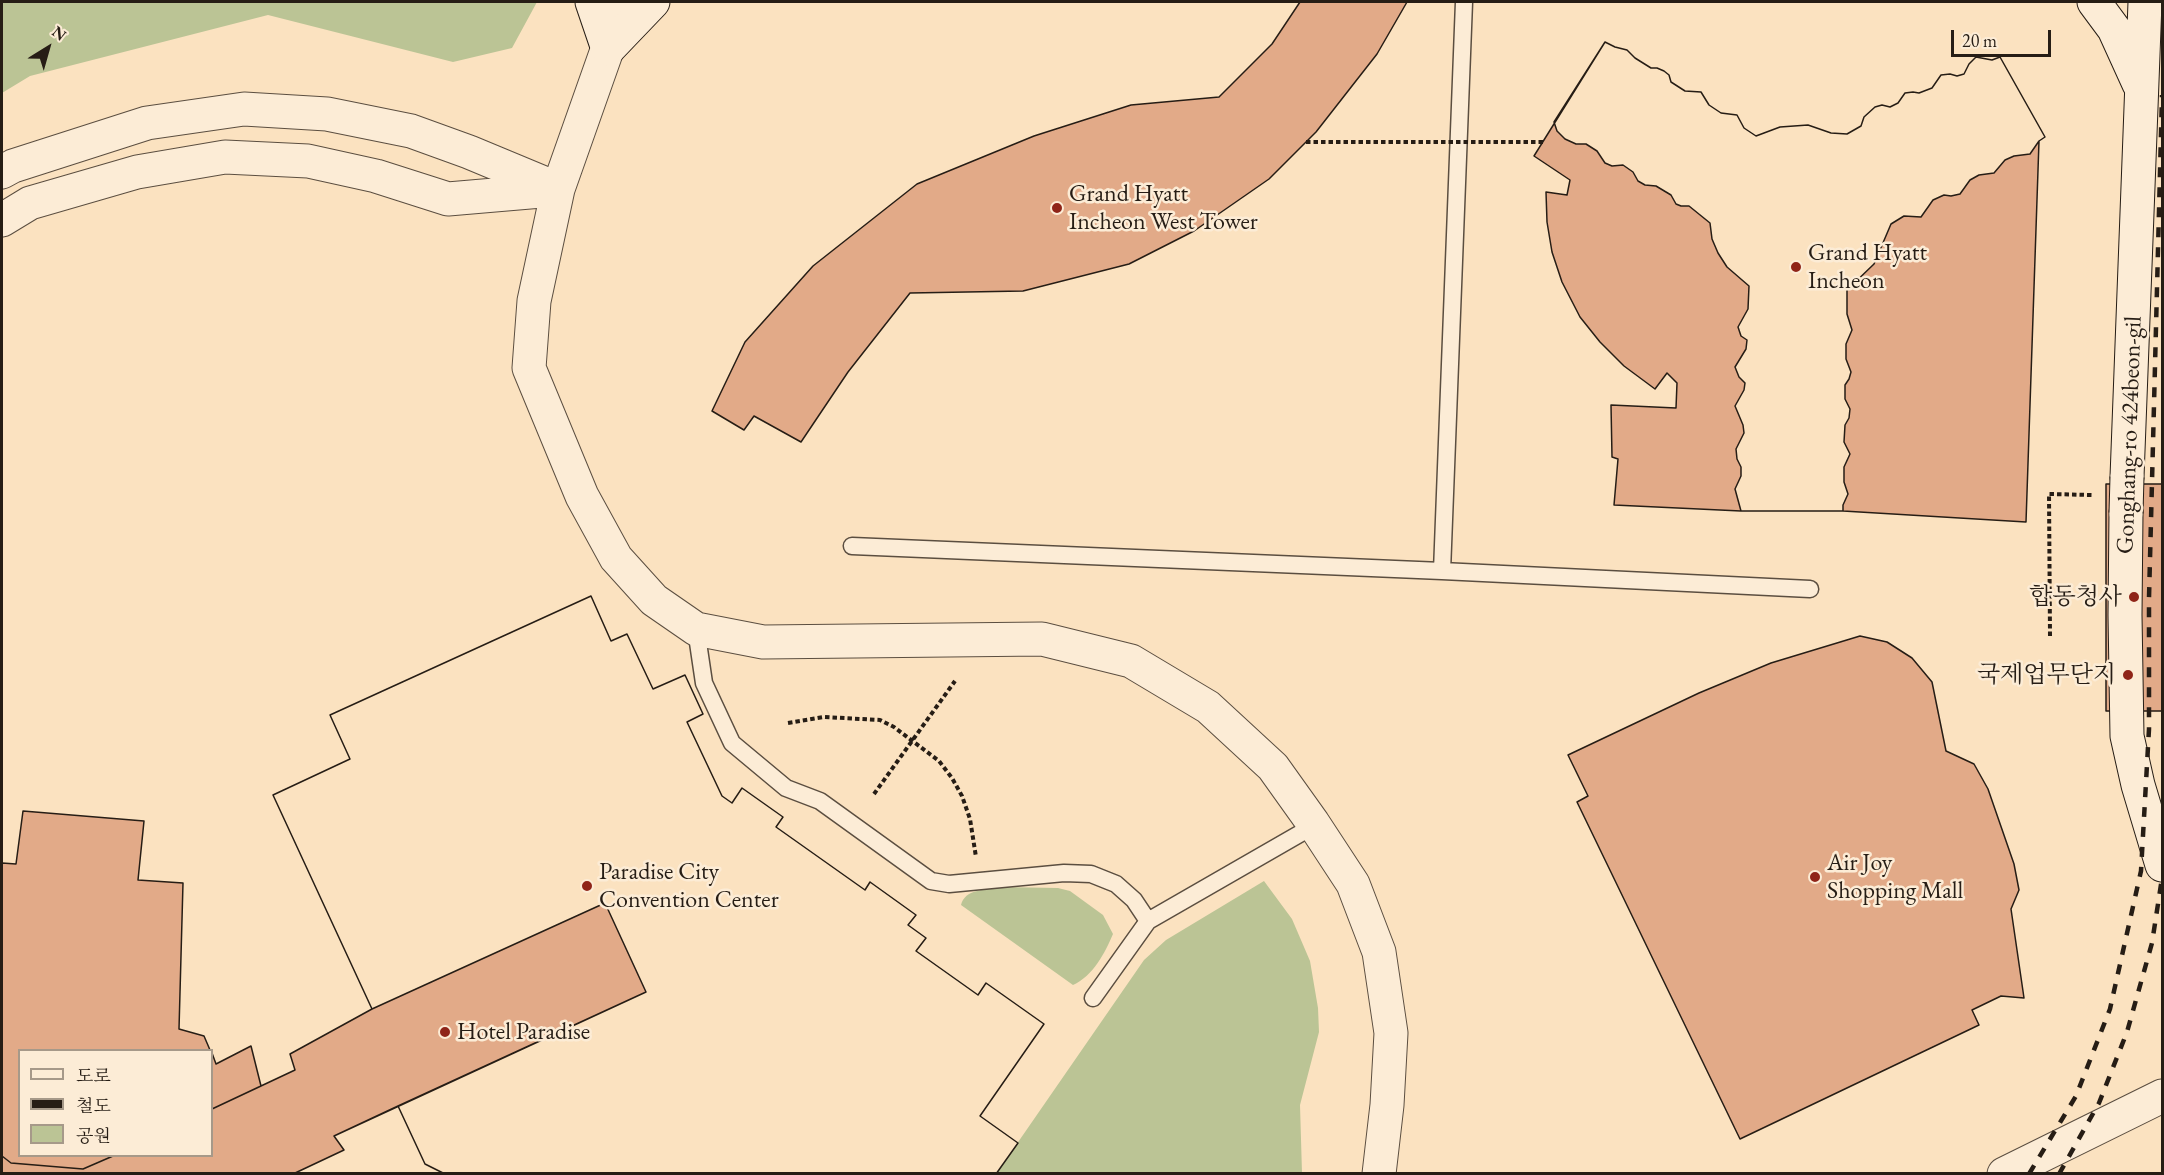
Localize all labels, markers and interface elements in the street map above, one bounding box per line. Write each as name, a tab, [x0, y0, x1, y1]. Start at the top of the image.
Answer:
north arrow	[18, 18, 78, 78]
scale bar	[1954, 18, 2054, 56]
text: N	[48, 21, 71, 46]
text: 20 m	[1962, 29, 1997, 52]
place label: Grand Hyatt Incheon West Tower	[1069, 180, 1258, 236]
marker: Grand Hyatt Incheon West Tower	[1050, 201, 1064, 215]
place label: Grand Hyatt Incheon	[1808, 239, 1927, 295]
marker: Grand Hyatt Incheon	[1789, 260, 1803, 274]
street label: Gonghang-ro 424beon-gil	[2111, 316, 2149, 554]
place label: 합동청사	[2029, 583, 2122, 611]
marker: 합동청사	[2127, 590, 2141, 604]
place label: 국제업무단지	[1977, 661, 2116, 689]
marker: 국제업무단지	[2121, 668, 2135, 682]
place label: Air Joy Shopping Mall	[1827, 849, 1963, 905]
place label: Paradise City Convention Center	[599, 858, 779, 914]
marker: Air Joy Shopping Mall	[1808, 870, 1822, 884]
marker: Paradise City Convention Center	[580, 879, 594, 893]
place label: Hotel Paradise	[457, 1018, 590, 1046]
marker: Hotel Paradise	[438, 1025, 452, 1039]
legend	[18, 1049, 213, 1157]
text: 도로	[76, 1064, 111, 1087]
text: 철도	[76, 1094, 111, 1117]
text: 공원	[76, 1124, 111, 1147]

